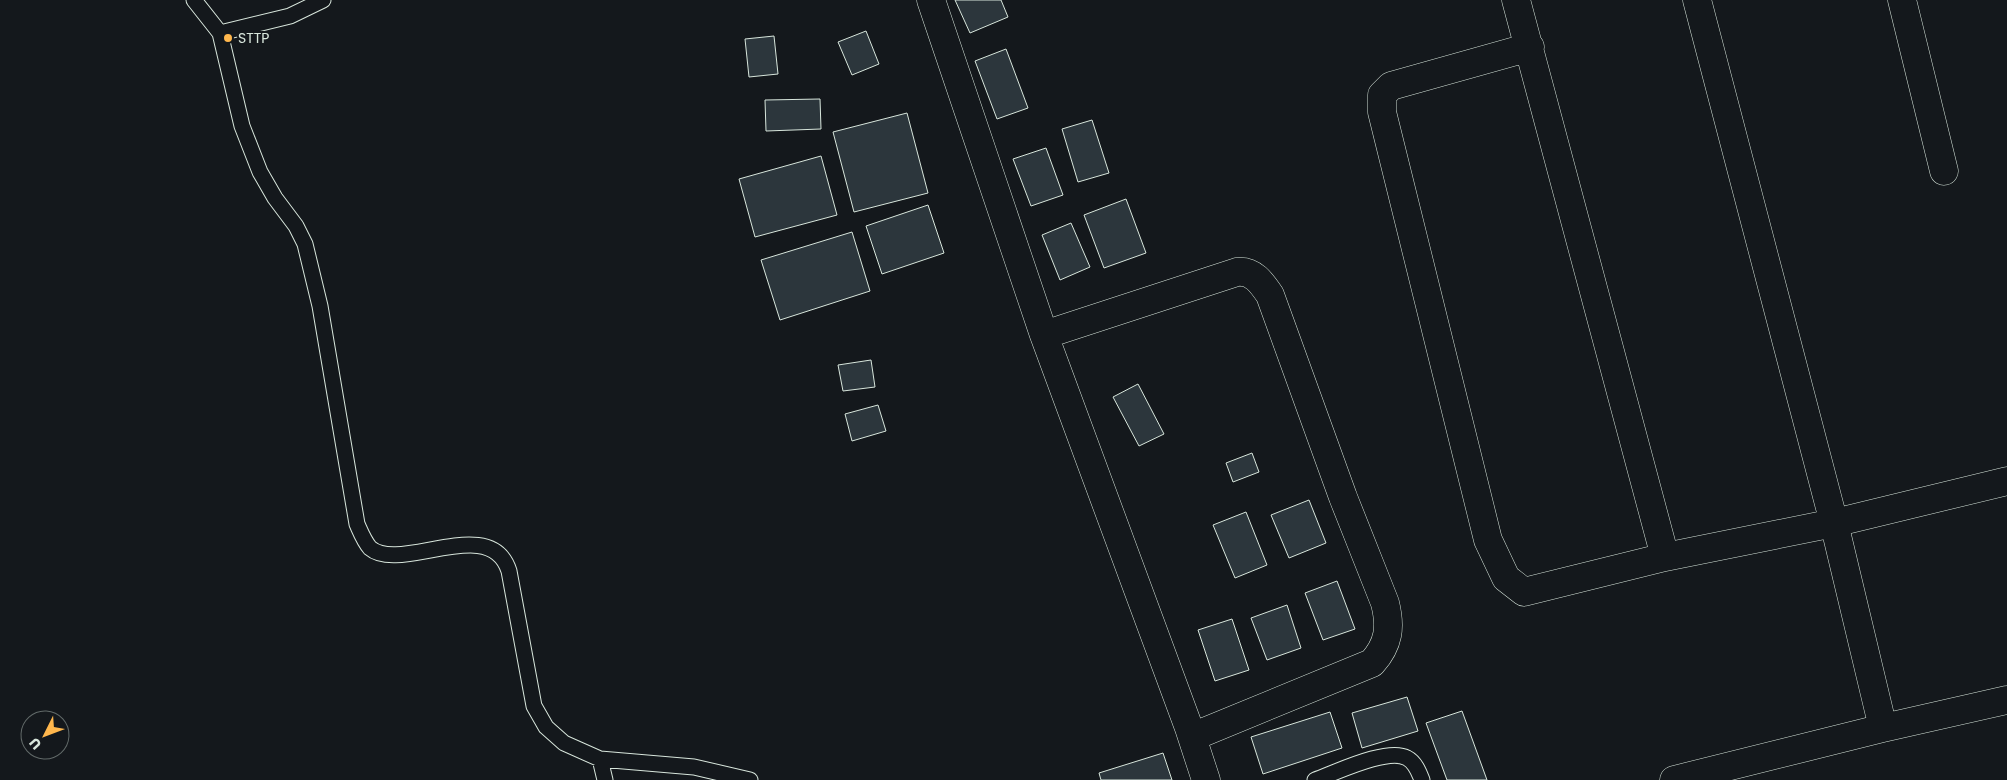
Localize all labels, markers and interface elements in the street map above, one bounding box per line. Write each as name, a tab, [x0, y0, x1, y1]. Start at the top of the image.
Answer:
place label: STTP	[238, 28, 269, 48]
marker: STTP	[222, 32, 234, 44]
north arrow	[20, 710, 70, 760]
text: U	[25, 733, 46, 754]

